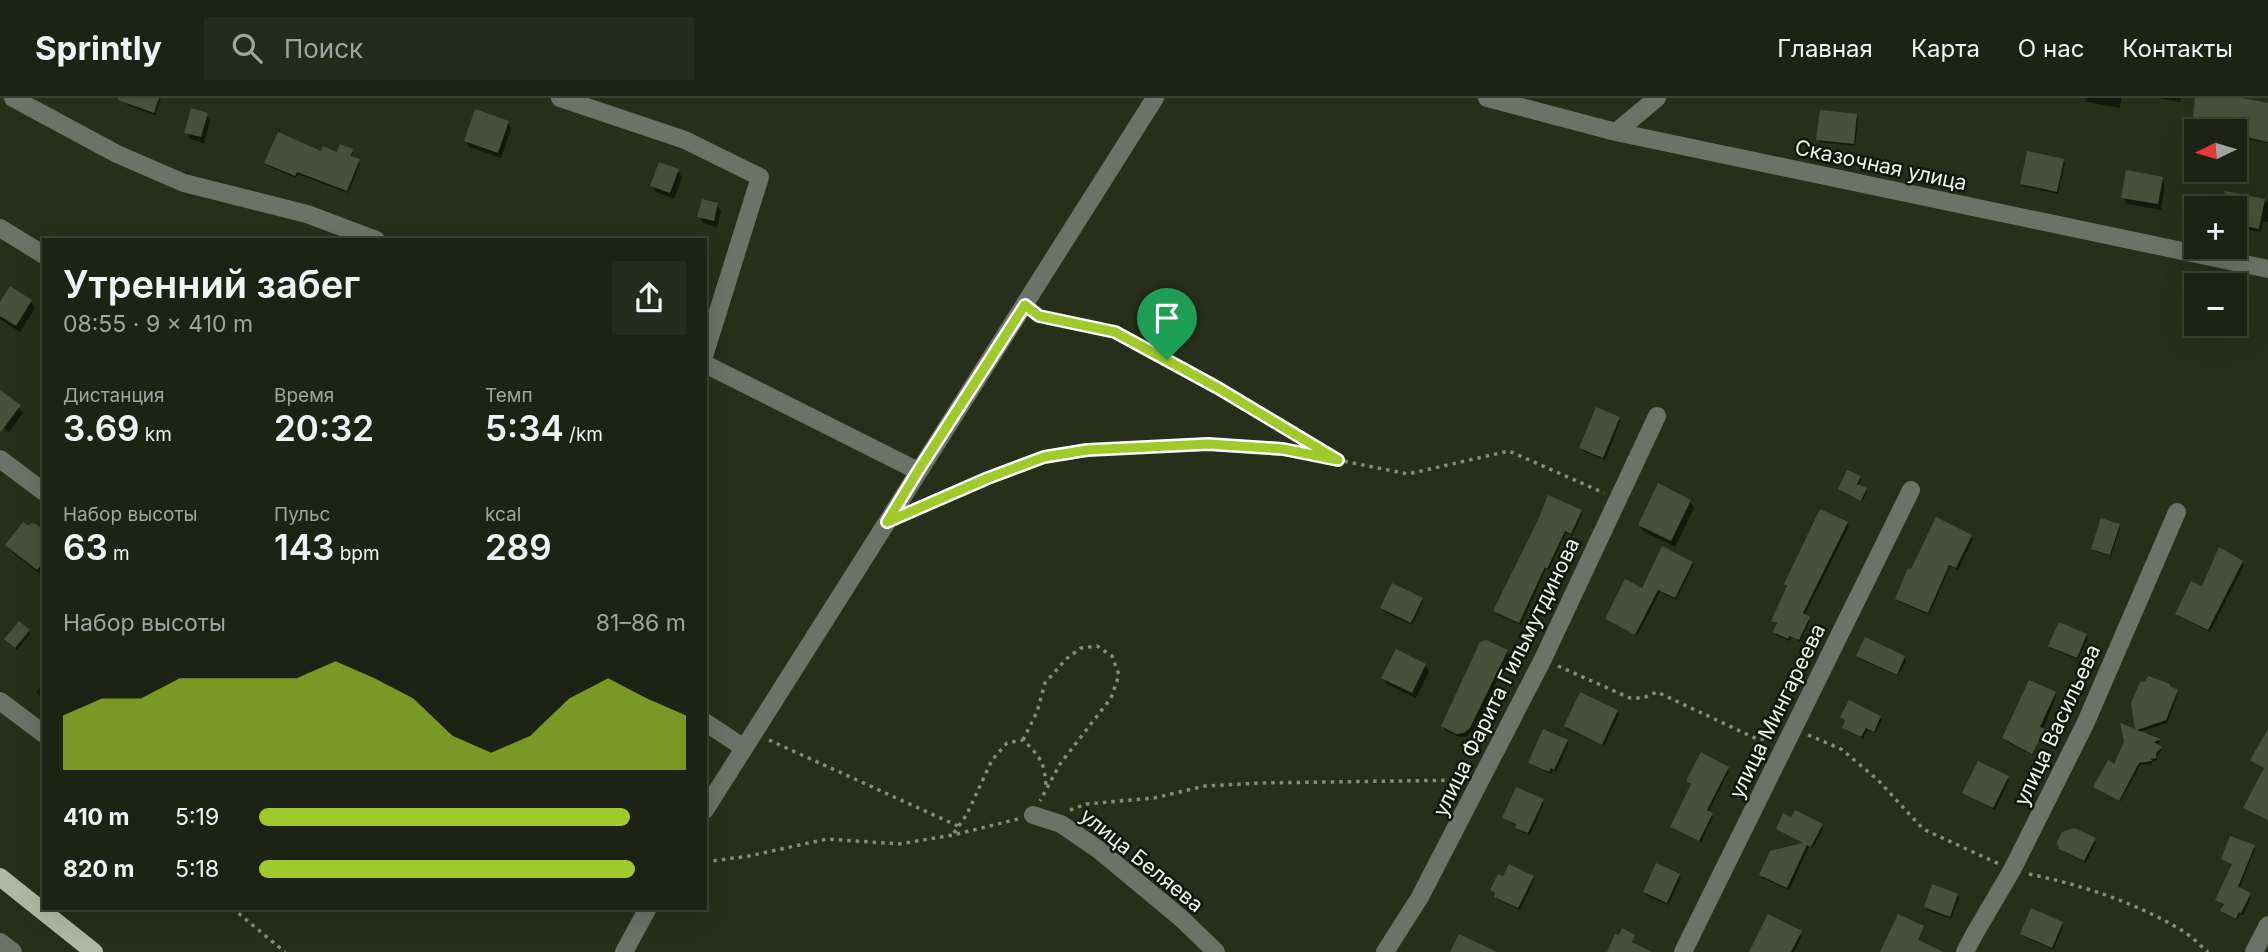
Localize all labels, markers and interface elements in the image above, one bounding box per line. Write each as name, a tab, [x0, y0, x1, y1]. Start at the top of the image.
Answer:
search box	[204, 17, 694, 80]
text: Sprintly	[35, 28, 162, 68]
icon: search	[228, 29, 266, 67]
text: Поиск	[284, 33, 363, 64]
text: Главная	[1777, 34, 1873, 63]
text: Карта	[1911, 34, 1980, 63]
text: О нас	[2018, 34, 2084, 63]
text: Контакты	[2122, 34, 2233, 63]
north arrow	[2184, 119, 2247, 182]
map controls	[2184, 119, 2247, 336]
street label: Сказочная улица	[1793, 135, 1969, 195]
button: +	[2184, 196, 2247, 259]
text: Утренний забег	[63, 261, 360, 307]
button: share	[612, 261, 686, 335]
button: −	[2184, 273, 2247, 336]
pin	[1137, 288, 1197, 360]
icon: arrive	[1148, 299, 1186, 337]
text: 08:55 · 9 × 410 m	[63, 310, 253, 338]
text: Дистанция	[63, 384, 165, 407]
text: Время	[274, 384, 334, 407]
text: Темп	[485, 384, 533, 407]
text: 3.69	[63, 407, 139, 449]
text: 20:32	[274, 407, 374, 449]
text: 5:34	[485, 407, 564, 449]
text: km	[139, 423, 172, 446]
text: /km	[564, 423, 603, 446]
text: Набор высоты	[63, 503, 198, 526]
text: Пульс	[274, 503, 330, 526]
text: kcal	[485, 503, 521, 526]
text: 63	[63, 526, 108, 568]
text: 143	[274, 526, 334, 568]
text: 289	[485, 526, 552, 568]
street label: улица Фарита Гильмутдинова	[1427, 534, 1585, 820]
text: m	[108, 542, 130, 565]
text: bpm	[334, 542, 380, 565]
text: Набор высоты	[63, 609, 226, 637]
text: 81–86 m	[596, 609, 686, 637]
street label: улица Мингареева	[1724, 620, 1830, 802]
street label: улица Васильева	[2009, 640, 2105, 810]
text: 410 m	[63, 803, 130, 831]
text: 5:19	[175, 803, 219, 831]
street label: улица Беляева	[1075, 803, 1209, 917]
text: 820 m	[63, 855, 134, 883]
text: 5:18	[175, 855, 219, 883]

